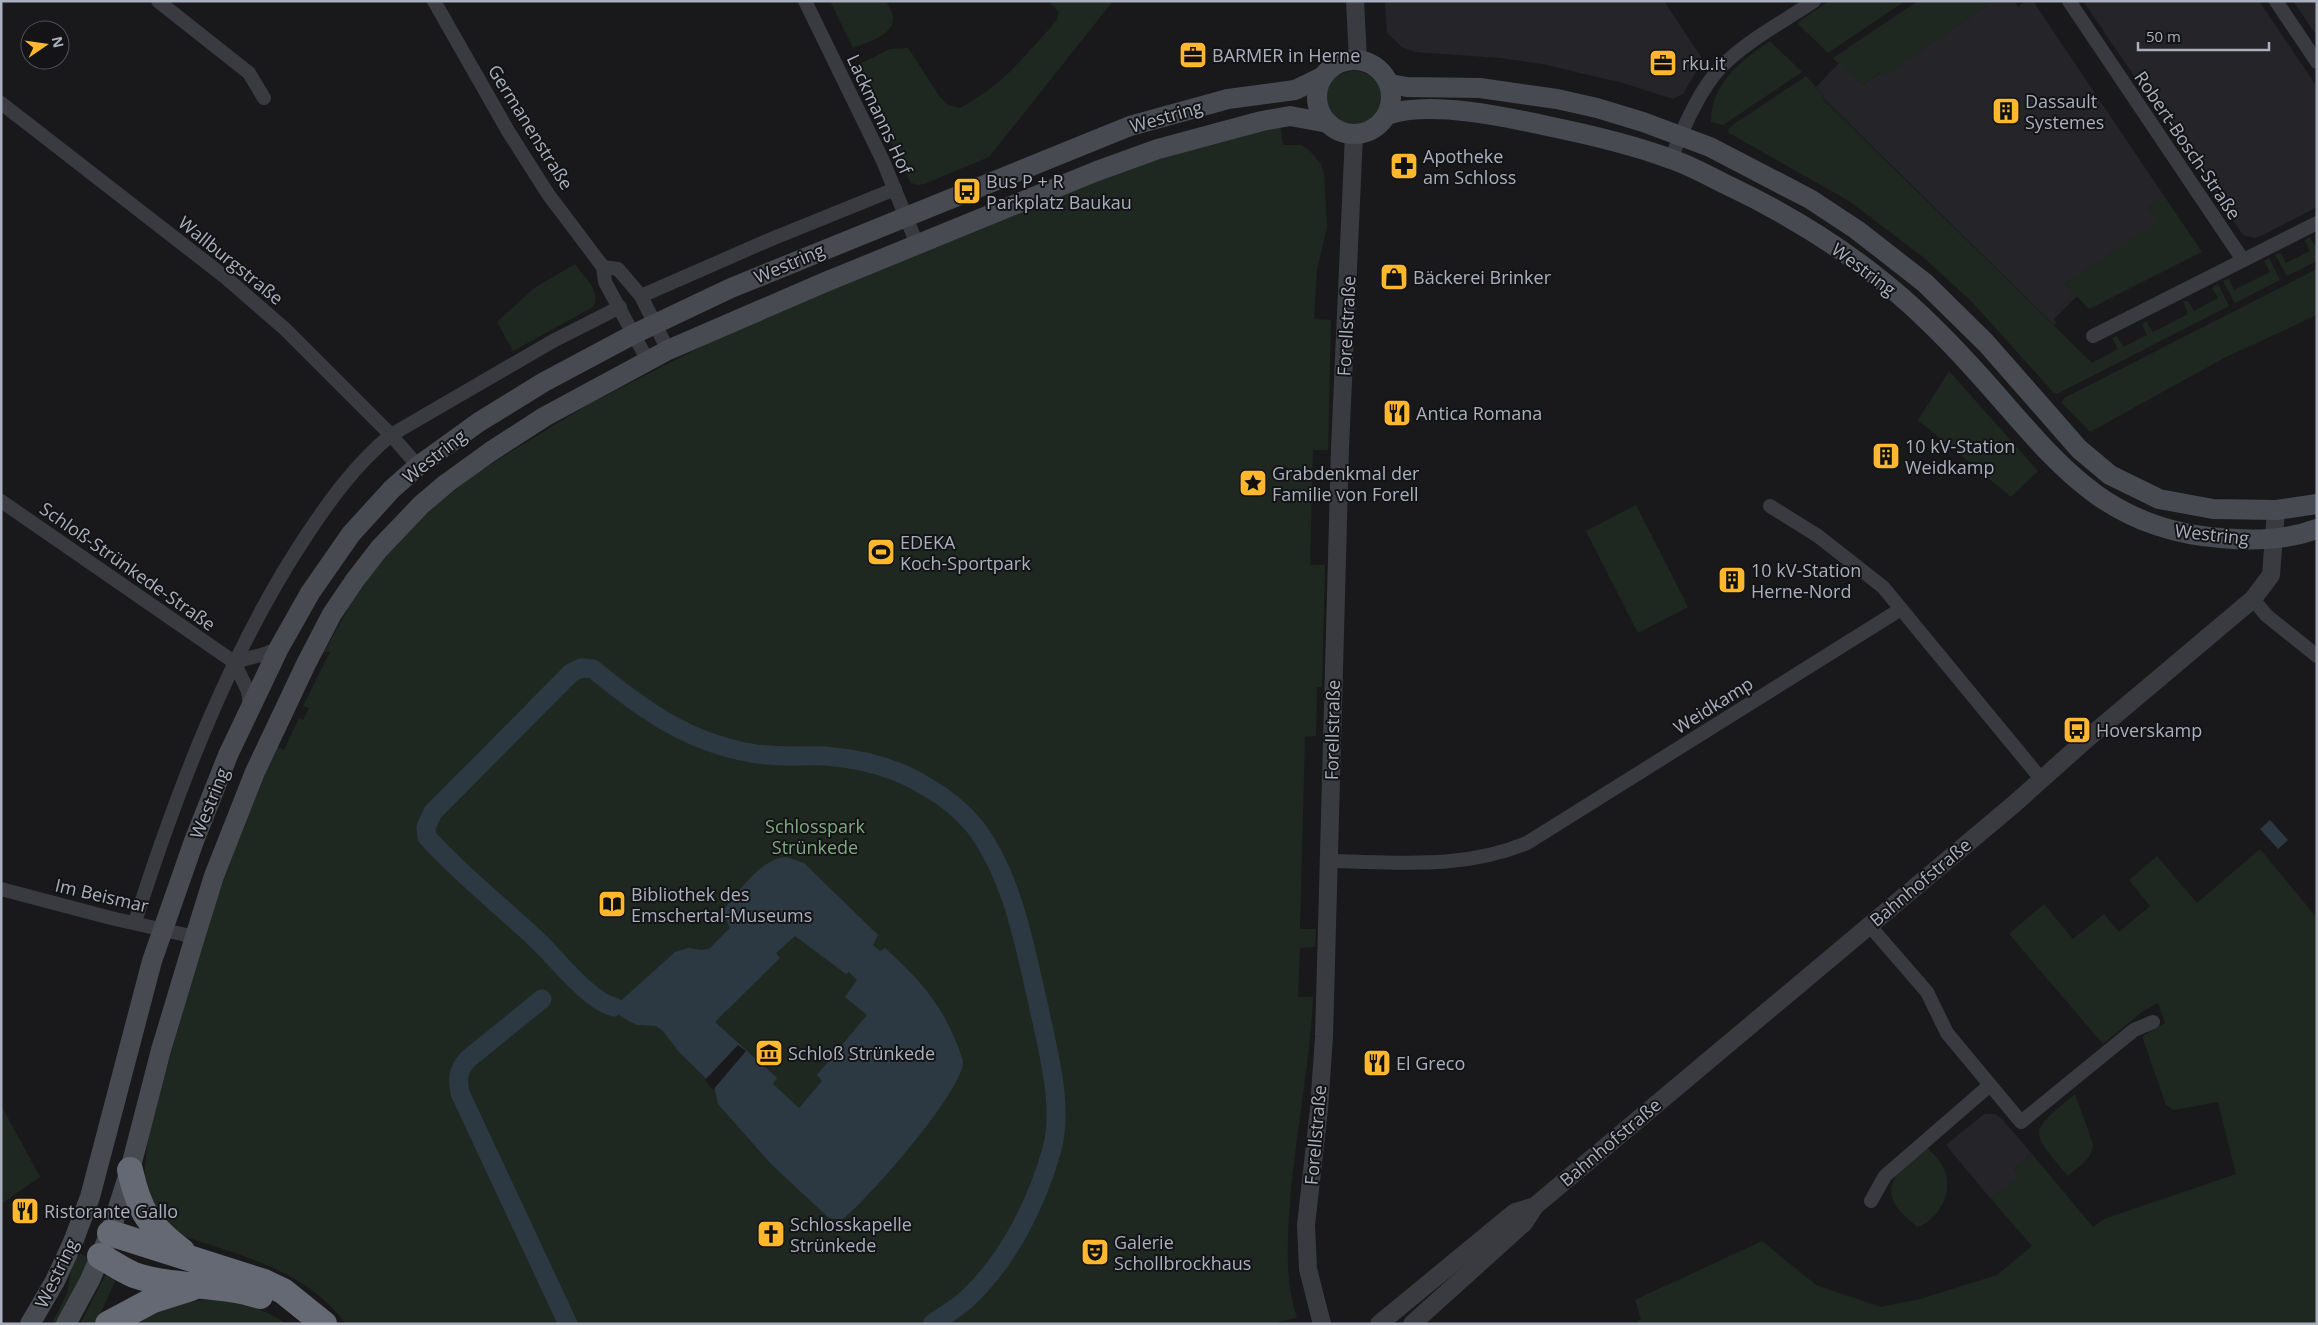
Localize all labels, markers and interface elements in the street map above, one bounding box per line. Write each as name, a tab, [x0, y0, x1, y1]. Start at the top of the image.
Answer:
north arrow	[20, 20, 70, 70]
scale bar	[2138, 20, 2269, 52]
text: 50 m	[2146, 26, 2181, 46]
text: N	[48, 34, 69, 50]
office icon: BARMER in Herne	[1178, 40, 1208, 70]
place label: BARMER in Herne	[1212, 43, 1360, 67]
office icon: rku.it	[1648, 48, 1678, 78]
street label: Lackmanns Hof	[842, 50, 919, 179]
place label: rku.it	[1682, 51, 1726, 75]
street label: Germanenstraße	[483, 60, 579, 194]
street label: Robert-Bosch-Straße	[2129, 66, 2247, 224]
place label: Dassault Systemes	[2025, 89, 2104, 134]
street label: Westring	[1127, 94, 1205, 138]
building icon: Dassault Systemes	[1991, 96, 2021, 126]
place label: Apotheke am Schloss	[1423, 144, 1516, 189]
pharmacy icon: Apotheke am Schloss	[1389, 151, 1419, 181]
place label: Bus P + R Parkplatz Baukau	[986, 169, 1132, 214]
bus stop icon: Bus P + R Parkplatz Baukau	[952, 176, 982, 206]
street label: Wallburgstraße	[173, 210, 289, 310]
street label: Westring	[750, 237, 828, 289]
street label: Westring	[1827, 237, 1901, 301]
shop icon: Bäckerei Brinker	[1379, 262, 1409, 292]
place label: Bäckerei Brinker	[1413, 265, 1552, 289]
street label: Forellstraße	[1331, 275, 1361, 377]
restaurant icon: Antica Romana	[1382, 398, 1412, 428]
place label: Antica Romana	[1416, 401, 1542, 425]
street label: Westring	[397, 423, 471, 488]
place label: 10 kV-Station Weidkamp	[1905, 434, 2015, 479]
building icon: 10 kV-Station Weidkamp	[1871, 441, 1901, 471]
place label: Grabdenkmal der Familie von Forell	[1272, 461, 1420, 506]
place icon: Grabdenkmal der Familie von Forell	[1238, 468, 1268, 498]
street label: Schloß-Strünkede-Straße	[35, 496, 221, 636]
street label: Westring	[2174, 518, 2250, 550]
place label: EDEKA Koch-Sportpark	[900, 530, 1031, 575]
sports icon: EDEKA Koch-Sportpark	[866, 537, 896, 567]
place label: 10 kV-Station Herne-Nord	[1751, 558, 1861, 603]
building icon: 10 kV-Station Herne-Nord	[1717, 565, 1747, 595]
street label: Weidkamp	[1669, 671, 1757, 739]
street label: Forellstraße	[1319, 680, 1345, 780]
bus stop icon: Hoverskamp	[2062, 715, 2092, 745]
place label: Hoverskamp	[2096, 718, 2202, 742]
street label: Westring	[184, 764, 234, 842]
park label: Schlosspark Strünkede	[765, 814, 865, 859]
street label: Bahnhofstraße	[1864, 833, 1976, 931]
street label: Im Beismar	[53, 873, 152, 918]
place label: Bibliothek des Emschertal-Museums	[631, 882, 812, 927]
library icon: Bibliothek des Emschertal-Museums	[597, 889, 627, 919]
museum icon: Schloß Strünkede	[754, 1038, 784, 1068]
place label: Schloß Strünkede	[788, 1041, 935, 1065]
restaurant icon: El Greco	[1362, 1048, 1392, 1078]
place label: El Greco	[1396, 1051, 1465, 1075]
street label: Forellstraße	[1299, 1084, 1331, 1186]
street label: Bahnhofstraße	[1554, 1093, 1666, 1191]
restaurant icon: Ristorante Gallo	[10, 1196, 40, 1226]
place label: Ristorante Gallo	[44, 1199, 178, 1223]
place label: Schlosskapelle Strünkede	[790, 1212, 912, 1257]
church icon: Schlosskapelle Strünkede	[756, 1219, 786, 1249]
place label: Galerie Schollbrockhaus	[1114, 1230, 1251, 1275]
street label: Westring	[29, 1234, 83, 1312]
theatre icon: Galerie Schollbrockhaus	[1080, 1237, 1110, 1267]

